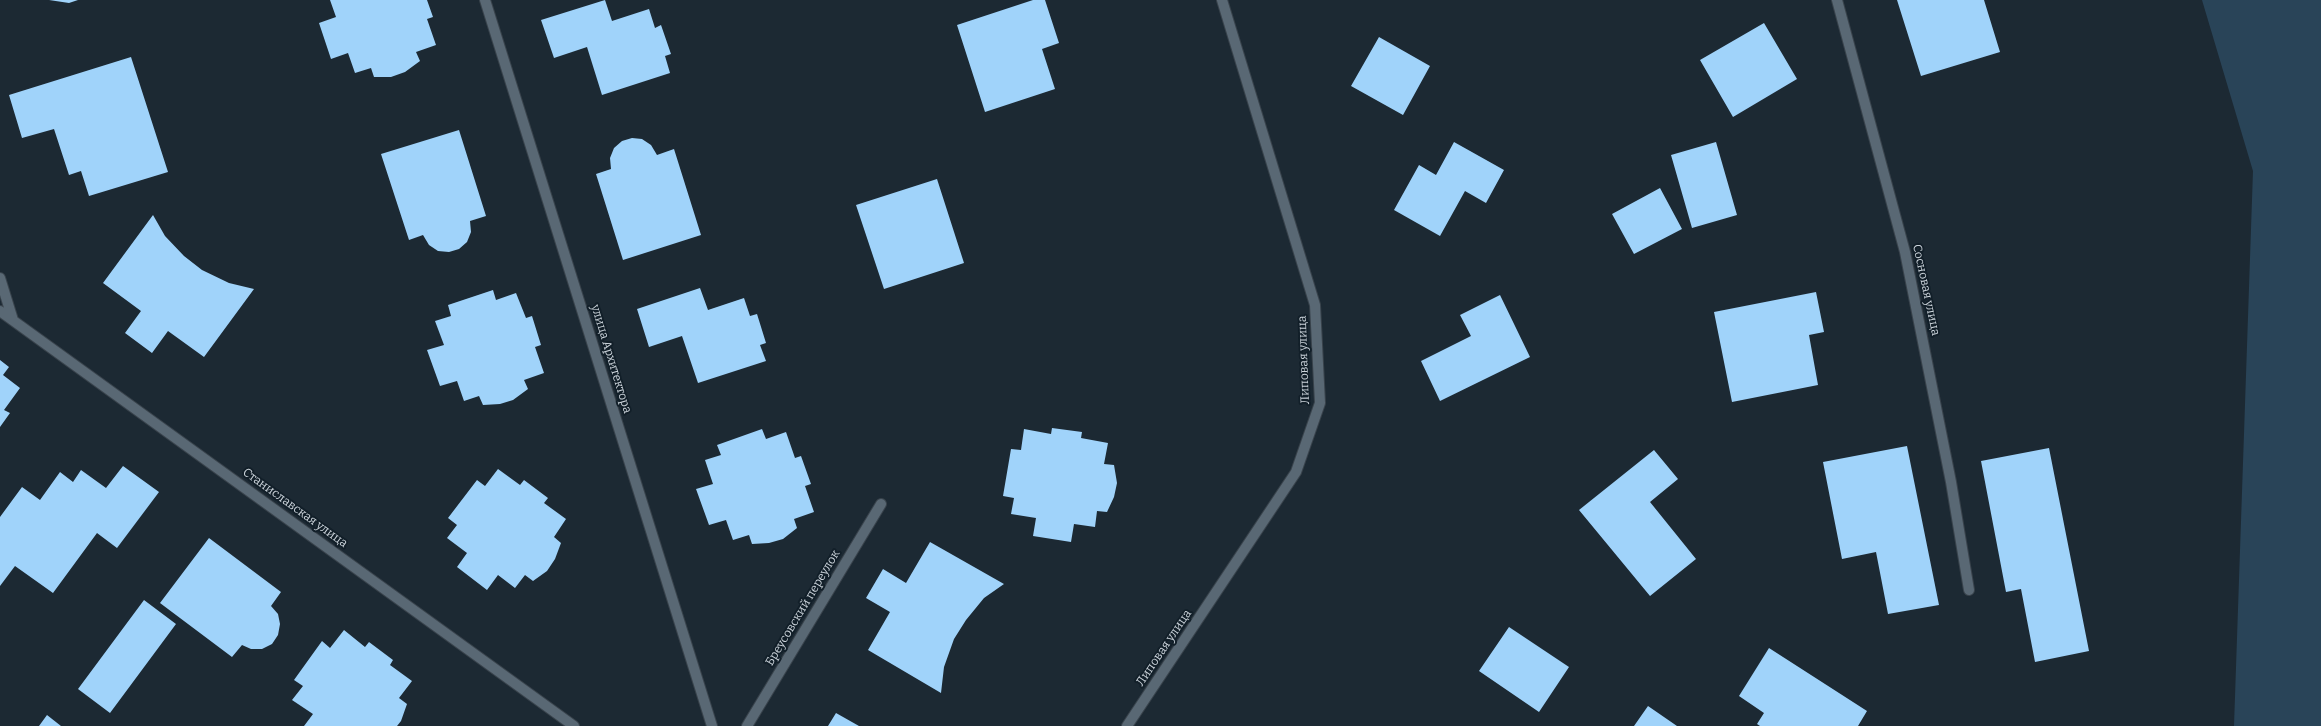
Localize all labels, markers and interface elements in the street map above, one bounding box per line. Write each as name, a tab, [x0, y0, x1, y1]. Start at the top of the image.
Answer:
street label: Сосновая улица	[1909, 243, 1943, 337]
street label: улица Архитектора	[588, 303, 634, 415]
street label: Липовая улица	[1295, 315, 1313, 405]
street label: Станиславская улица	[240, 465, 350, 551]
street label: Бреусовский переулок	[763, 548, 843, 668]
street label: Липовая улица	[1133, 607, 1195, 689]

